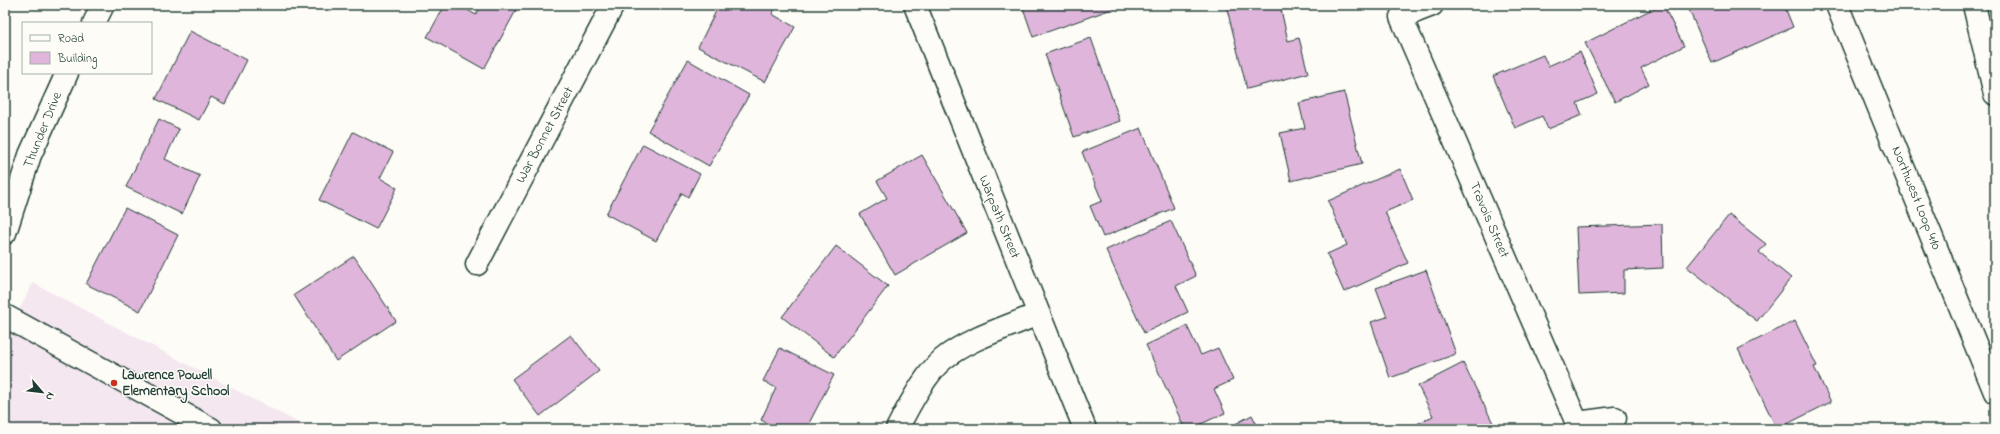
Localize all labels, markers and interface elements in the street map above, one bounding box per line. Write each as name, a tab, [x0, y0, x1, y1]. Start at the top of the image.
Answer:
legend	[22, 22, 152, 74]
text: Road	[58, 30, 84, 48]
text: Building	[57, 50, 97, 69]
street label: War Bonnet Street	[511, 83, 579, 187]
street label: Thunder Drive	[18, 88, 68, 171]
street label: Northwest Loop 410	[1886, 143, 1946, 253]
street label: Warpath Street	[973, 172, 1025, 262]
street label: Travois Street	[1464, 179, 1515, 262]
place label: Lawrence Powell Elementary School	[122, 365, 230, 404]
north arrow	[22, 372, 62, 412]
marker: Lawrence Powell Elementary School	[109, 378, 119, 388]
text: N	[41, 389, 59, 403]

